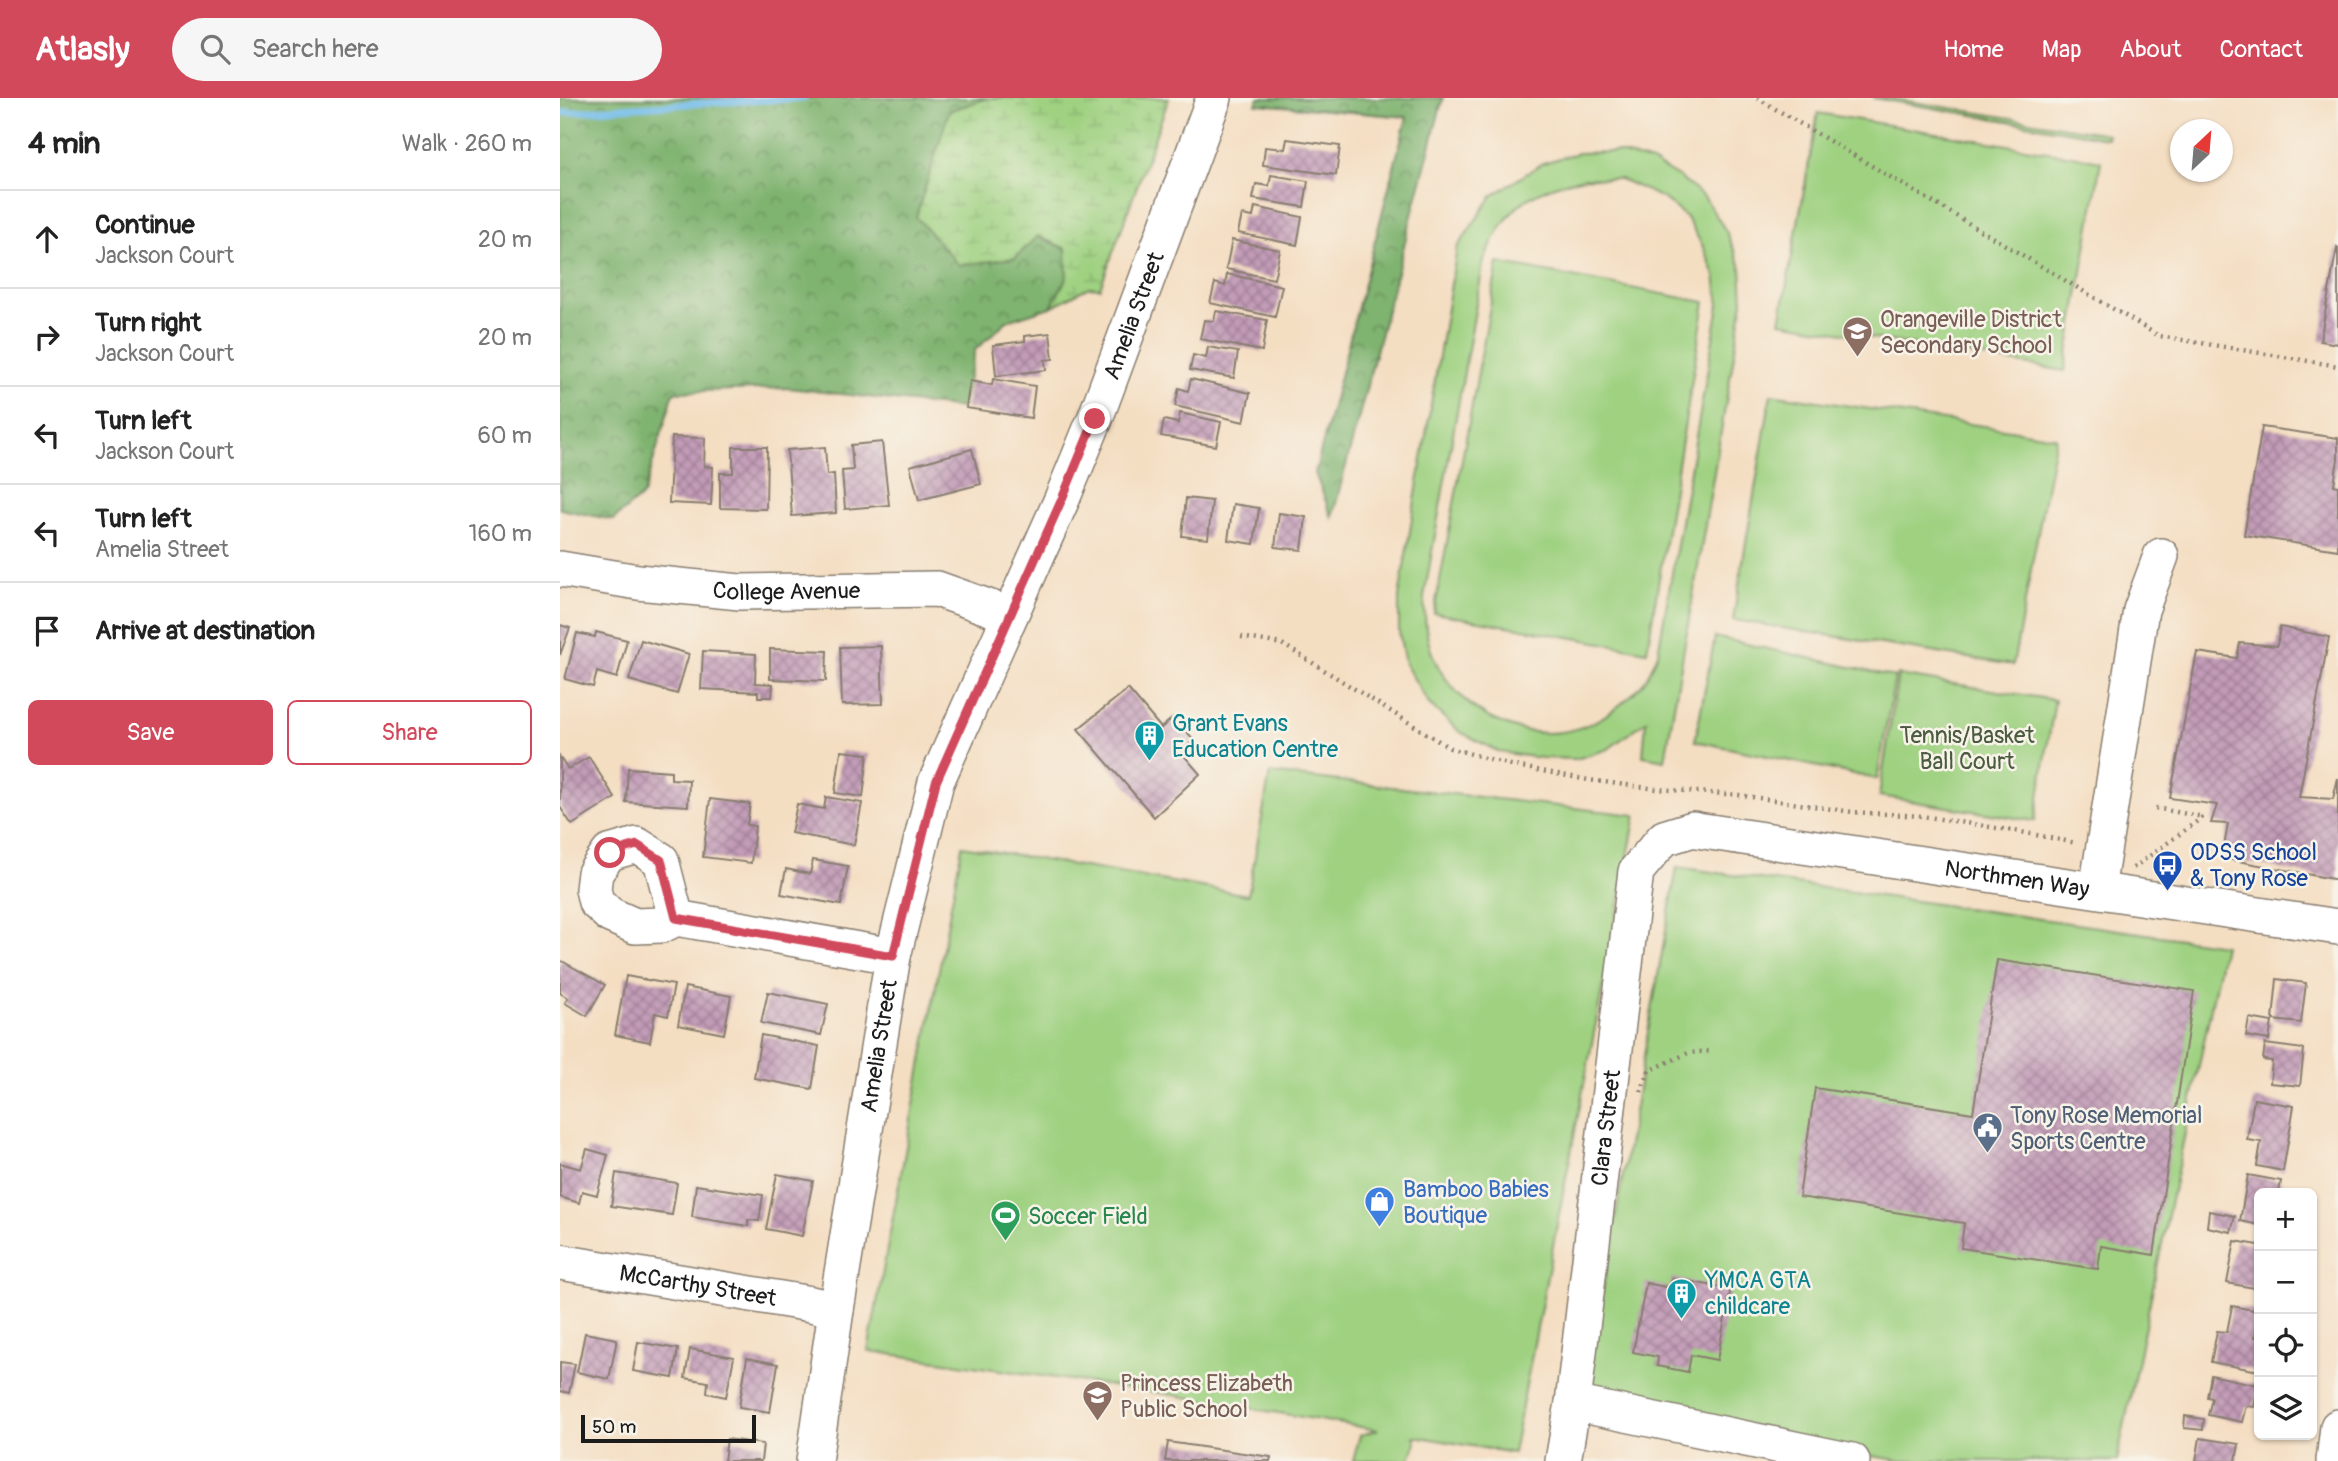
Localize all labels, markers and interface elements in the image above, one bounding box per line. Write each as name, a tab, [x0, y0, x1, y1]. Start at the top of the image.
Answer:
search box	[172, 18, 662, 81]
text: Atlasly	[35, 29, 130, 70]
icon: search	[196, 30, 234, 68]
text: Search here	[252, 33, 379, 65]
text: Home	[1943, 35, 2004, 64]
text: Map	[2042, 35, 2082, 64]
text: About	[2120, 35, 2182, 64]
text: Contact	[2220, 35, 2303, 64]
north arrow	[2170, 119, 2233, 182]
text: 4 min	[28, 125, 101, 162]
text: Walk · 260 m	[402, 129, 532, 158]
text: Continue	[95, 209, 195, 241]
icon: ahead	[28, 220, 66, 258]
text: 20 m	[478, 225, 532, 254]
text: Jackson Court	[95, 241, 234, 270]
street label: Amelia Street	[1097, 247, 1171, 384]
place label: Orangeville District Secondary School	[1880, 305, 2063, 360]
text: Turn right	[95, 307, 201, 339]
school or university icon: Orangeville District Secondary School	[1840, 315, 1874, 359]
icon: right	[28, 318, 66, 356]
text: 20 m	[478, 323, 532, 352]
text: Jackson Court	[95, 339, 234, 368]
route end	[1079, 403, 1110, 434]
text: Turn left	[95, 405, 191, 437]
icon: left	[28, 416, 66, 454]
text: 60 m	[477, 421, 532, 450]
text: Jackson Court	[95, 437, 234, 466]
text: Turn left	[95, 503, 191, 535]
icon: left	[28, 514, 66, 552]
text: 160 m	[468, 519, 532, 548]
text: Amelia Street	[95, 535, 229, 564]
street label: College Avenue	[711, 575, 861, 607]
icon: arrive	[28, 612, 66, 650]
text: Arrive at destination	[95, 615, 315, 647]
button: Save	[28, 700, 273, 765]
button: Share	[287, 700, 532, 765]
place label: Grant Evans Education Centre	[1172, 709, 1339, 764]
building icon: Grant Evans Education Centre	[1132, 719, 1166, 763]
park label: Tennis/Basket Ball Court	[1899, 721, 2035, 776]
route start	[594, 837, 625, 868]
place label: ODSS School & Tony Rose	[2190, 838, 2317, 893]
bus stop icon: ODSS School & Tony Rose	[2150, 848, 2184, 892]
street label: Northmen Way	[1943, 854, 2091, 904]
street label: Amelia Street	[854, 977, 904, 1115]
street label: Clara Street	[1585, 1067, 1627, 1188]
place label: Tony Rose Memorial Sports Centre	[2010, 1101, 2202, 1156]
public building icon: Tony Rose Memorial Sports Centre	[1970, 1111, 2004, 1155]
place label: Bamboo Babies Boutique	[1403, 1175, 1549, 1230]
shop icon: Bamboo Babies Boutique	[1363, 1185, 1397, 1229]
map controls	[2254, 1188, 2317, 1440]
button: +	[2254, 1188, 2317, 1251]
sports icon: Soccer Field	[988, 1199, 1022, 1243]
place label: Soccer Field	[1028, 1202, 1148, 1231]
button: −	[2254, 1251, 2317, 1314]
street label: McCarthy Street	[617, 1258, 779, 1313]
place label: YMCA GTA childcare	[1704, 1266, 1811, 1321]
building icon: YMCA GTA childcare	[1665, 1276, 1699, 1320]
button: locate	[2254, 1314, 2317, 1377]
place label: Princess Elizabeth Public School	[1120, 1369, 1293, 1424]
button: layers	[2254, 1377, 2317, 1440]
school or university icon: Princess Elizabeth Public School	[1080, 1379, 1114, 1423]
scale bar	[581, 1412, 756, 1444]
text: 50 m	[592, 1415, 636, 1439]

